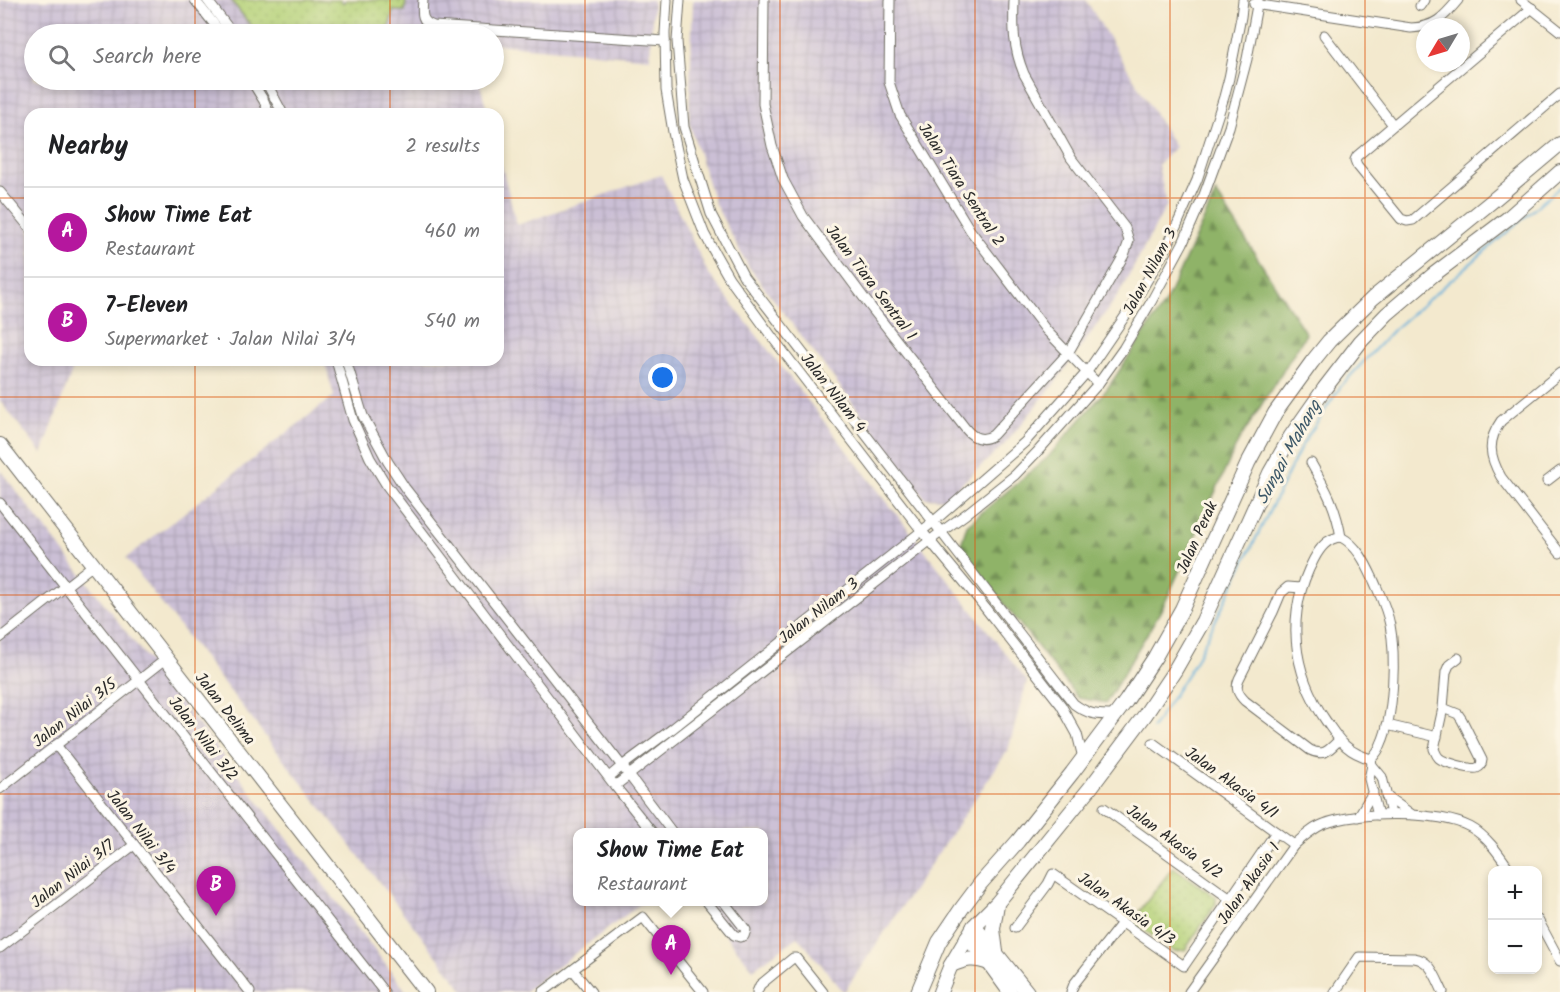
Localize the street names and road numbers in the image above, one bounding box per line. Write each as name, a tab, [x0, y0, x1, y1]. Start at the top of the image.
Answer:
street label: Jalan Tiara Sentral 2	[911, 118, 1010, 252]
street label: Jalan Tiara Sentral 1	[819, 220, 923, 346]
street label: Jalan Nilam 3	[1117, 224, 1184, 320]
street label: Jalan Nilam 4	[794, 348, 872, 438]
street label: Jalan Perak	[1170, 497, 1225, 578]
street label: Jalan Nilam 3	[774, 572, 864, 650]
street label: Jalan Delima	[188, 667, 261, 751]
street label: Jalan Nilai 3/5	[27, 671, 124, 754]
street label: Jalan Nilai 3/2	[162, 691, 244, 787]
street label: Jalan Akasia 4/1	[1179, 741, 1283, 826]
street label: Jalan Nilai 3/4	[100, 784, 182, 880]
street label: Jalan Akasia 4/2	[1120, 798, 1228, 886]
street label: Jalan Nilai 3/7	[26, 833, 120, 915]
street label: Jalan Akasia 1	[1212, 838, 1287, 930]
street label: Jalan Akasia 4/3	[1072, 866, 1180, 952]

